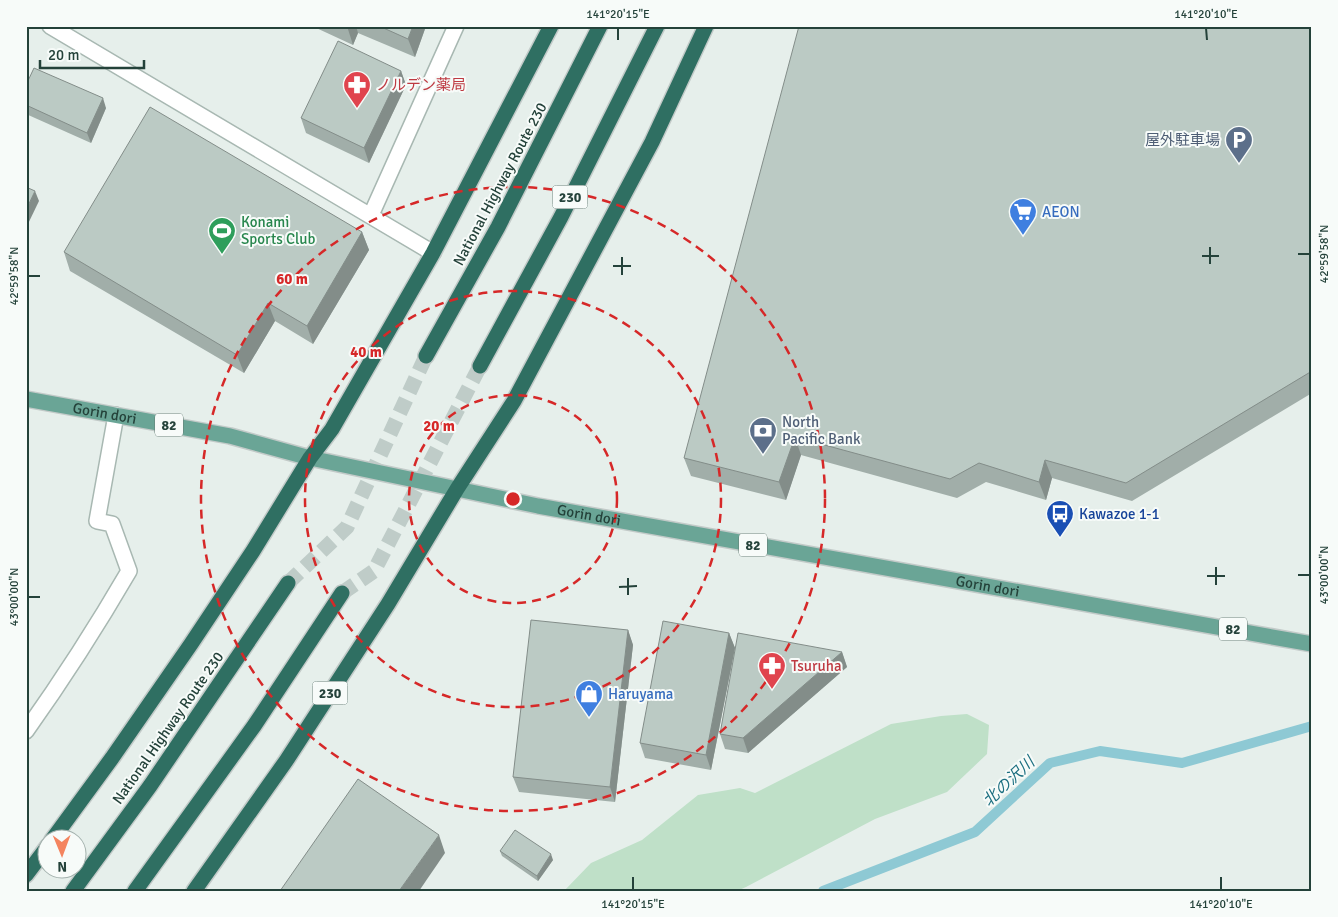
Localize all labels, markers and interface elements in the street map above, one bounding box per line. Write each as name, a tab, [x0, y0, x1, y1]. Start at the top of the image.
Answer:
text: 141°20'15"E	[586, 7, 650, 22]
text: 141°20'10"E	[1174, 7, 1238, 22]
scale bar	[40, 38, 144, 70]
text: 20 m	[48, 46, 79, 64]
pharmacy icon: ノルデン薬局	[342, 70, 372, 109]
place label: ノルデン薬局	[376, 76, 466, 94]
street label: National Highway Route 230	[449, 99, 551, 269]
parking icon: 屋外駐車場	[1224, 125, 1254, 164]
place label: 屋外駐車場	[1145, 131, 1220, 149]
road number: 230	[552, 186, 588, 208]
supermarket icon: AEON	[1008, 197, 1038, 236]
place label: AEON	[1042, 203, 1080, 221]
place label: Konami Sports Club	[241, 213, 316, 248]
sports icon: Konami Sports Club	[207, 216, 237, 255]
text: 42°59'58"N	[1317, 225, 1332, 283]
text: 42°59'58"N	[7, 247, 22, 305]
text: 60 m	[276, 270, 308, 288]
text: 40 m	[350, 343, 382, 361]
street label: Gorin dori	[71, 399, 138, 428]
place label: North Pacific Bank	[782, 413, 861, 448]
road number: 82	[155, 414, 183, 436]
bank icon: North Pacific Bank	[748, 416, 778, 455]
text: 20 m	[423, 417, 455, 435]
centre of rings	[504, 490, 522, 508]
bus stop icon: Kawazoe 1-1	[1045, 499, 1075, 538]
street label: Gorin dori	[556, 501, 622, 530]
place label: Kawazoe 1-1	[1079, 505, 1160, 523]
road number: 82	[739, 534, 767, 556]
text: 43°00'00"N	[1317, 546, 1332, 604]
text: 43°00'00"N	[7, 568, 22, 626]
street label: Gorin dori	[954, 572, 1021, 601]
road number: 82	[1219, 618, 1247, 640]
street label: National Highway Route 230	[108, 648, 228, 808]
pharmacy icon: Tsuruha	[757, 651, 787, 690]
place label: Tsuruha	[791, 657, 842, 675]
shop icon: Haruyama	[574, 679, 604, 718]
road number: 230	[312, 681, 348, 704]
place label: Haruyama	[608, 685, 673, 703]
water label: 北の沢川	[978, 751, 1040, 811]
north arrow	[38, 830, 88, 880]
text: N	[57, 858, 67, 875]
text: 141°20'15"E	[601, 897, 665, 912]
text: 141°20'10"E	[1189, 897, 1253, 912]

